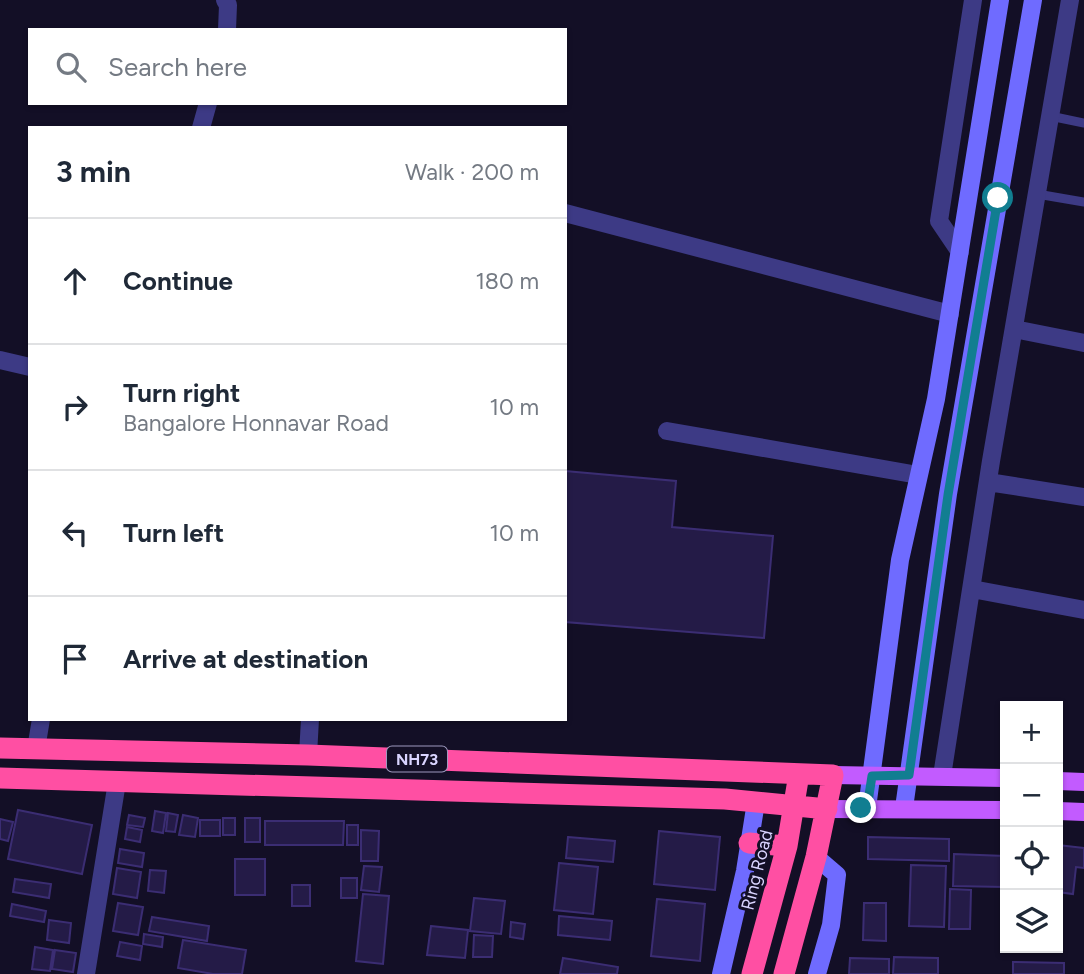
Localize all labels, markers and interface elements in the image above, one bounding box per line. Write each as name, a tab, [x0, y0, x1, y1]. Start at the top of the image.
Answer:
search box	[28, 28, 567, 105]
icon: search	[52, 48, 90, 86]
text: Search here	[108, 51, 247, 83]
text: 3 min	[56, 153, 131, 190]
text: Walk · 200 m	[405, 158, 539, 186]
route start	[982, 182, 1013, 213]
icon: ahead	[56, 262, 94, 300]
text: Continue	[123, 265, 233, 297]
text: 180 m	[475, 267, 539, 295]
text: Turn right	[123, 377, 240, 409]
icon: right	[56, 388, 94, 426]
text: 10 m	[490, 393, 539, 421]
text: Bangalore Honnavar Road	[123, 409, 389, 437]
icon: left	[56, 514, 94, 552]
text: Turn left	[123, 517, 224, 549]
text: 10 m	[490, 519, 539, 547]
icon: arrive	[56, 640, 94, 678]
text: Arrive at destination	[123, 643, 368, 675]
map controls	[1000, 701, 1063, 953]
button: +	[1000, 701, 1063, 764]
road number: NH73	[387, 746, 447, 772]
button: −	[1000, 764, 1063, 827]
route end	[845, 792, 876, 823]
button: locate	[1000, 827, 1063, 890]
street label: Ring Road	[736, 828, 778, 912]
button: layers	[1000, 890, 1063, 953]

